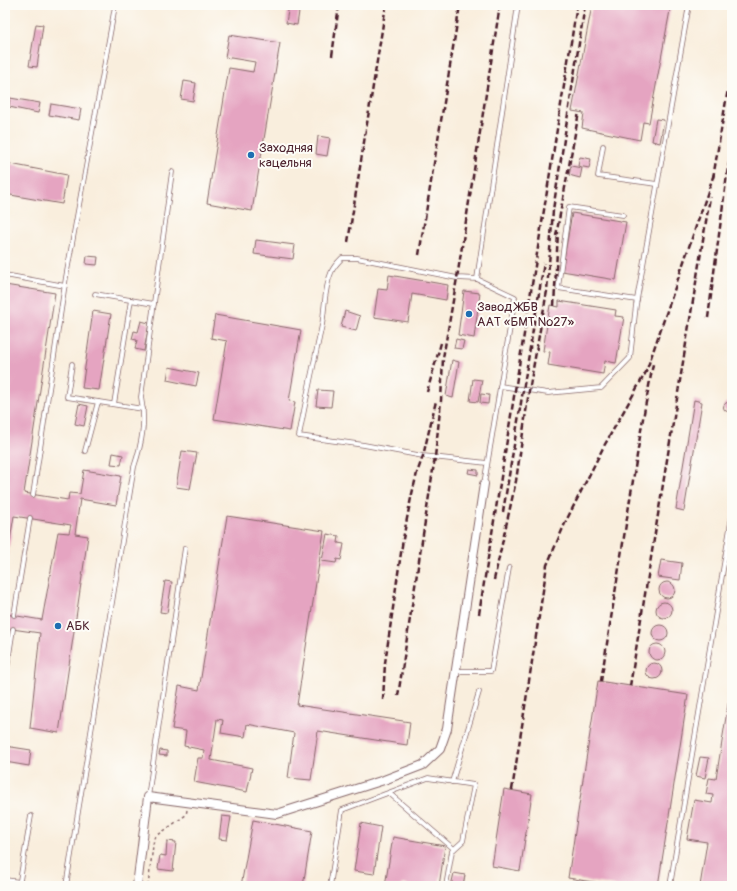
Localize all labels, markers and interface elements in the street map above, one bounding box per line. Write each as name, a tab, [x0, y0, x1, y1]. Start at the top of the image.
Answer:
place label: Заходняя кацельня	[259, 140, 313, 171]
marker: Заходняя кацельня	[246, 150, 256, 160]
place label: Завод ЖБВ ААТ «БМТ №27»	[477, 299, 574, 330]
marker: Завод ЖБВ ААТ «БМТ №27»	[464, 309, 474, 319]
place label: АБК	[66, 618, 90, 634]
marker: АБК	[53, 621, 63, 631]

